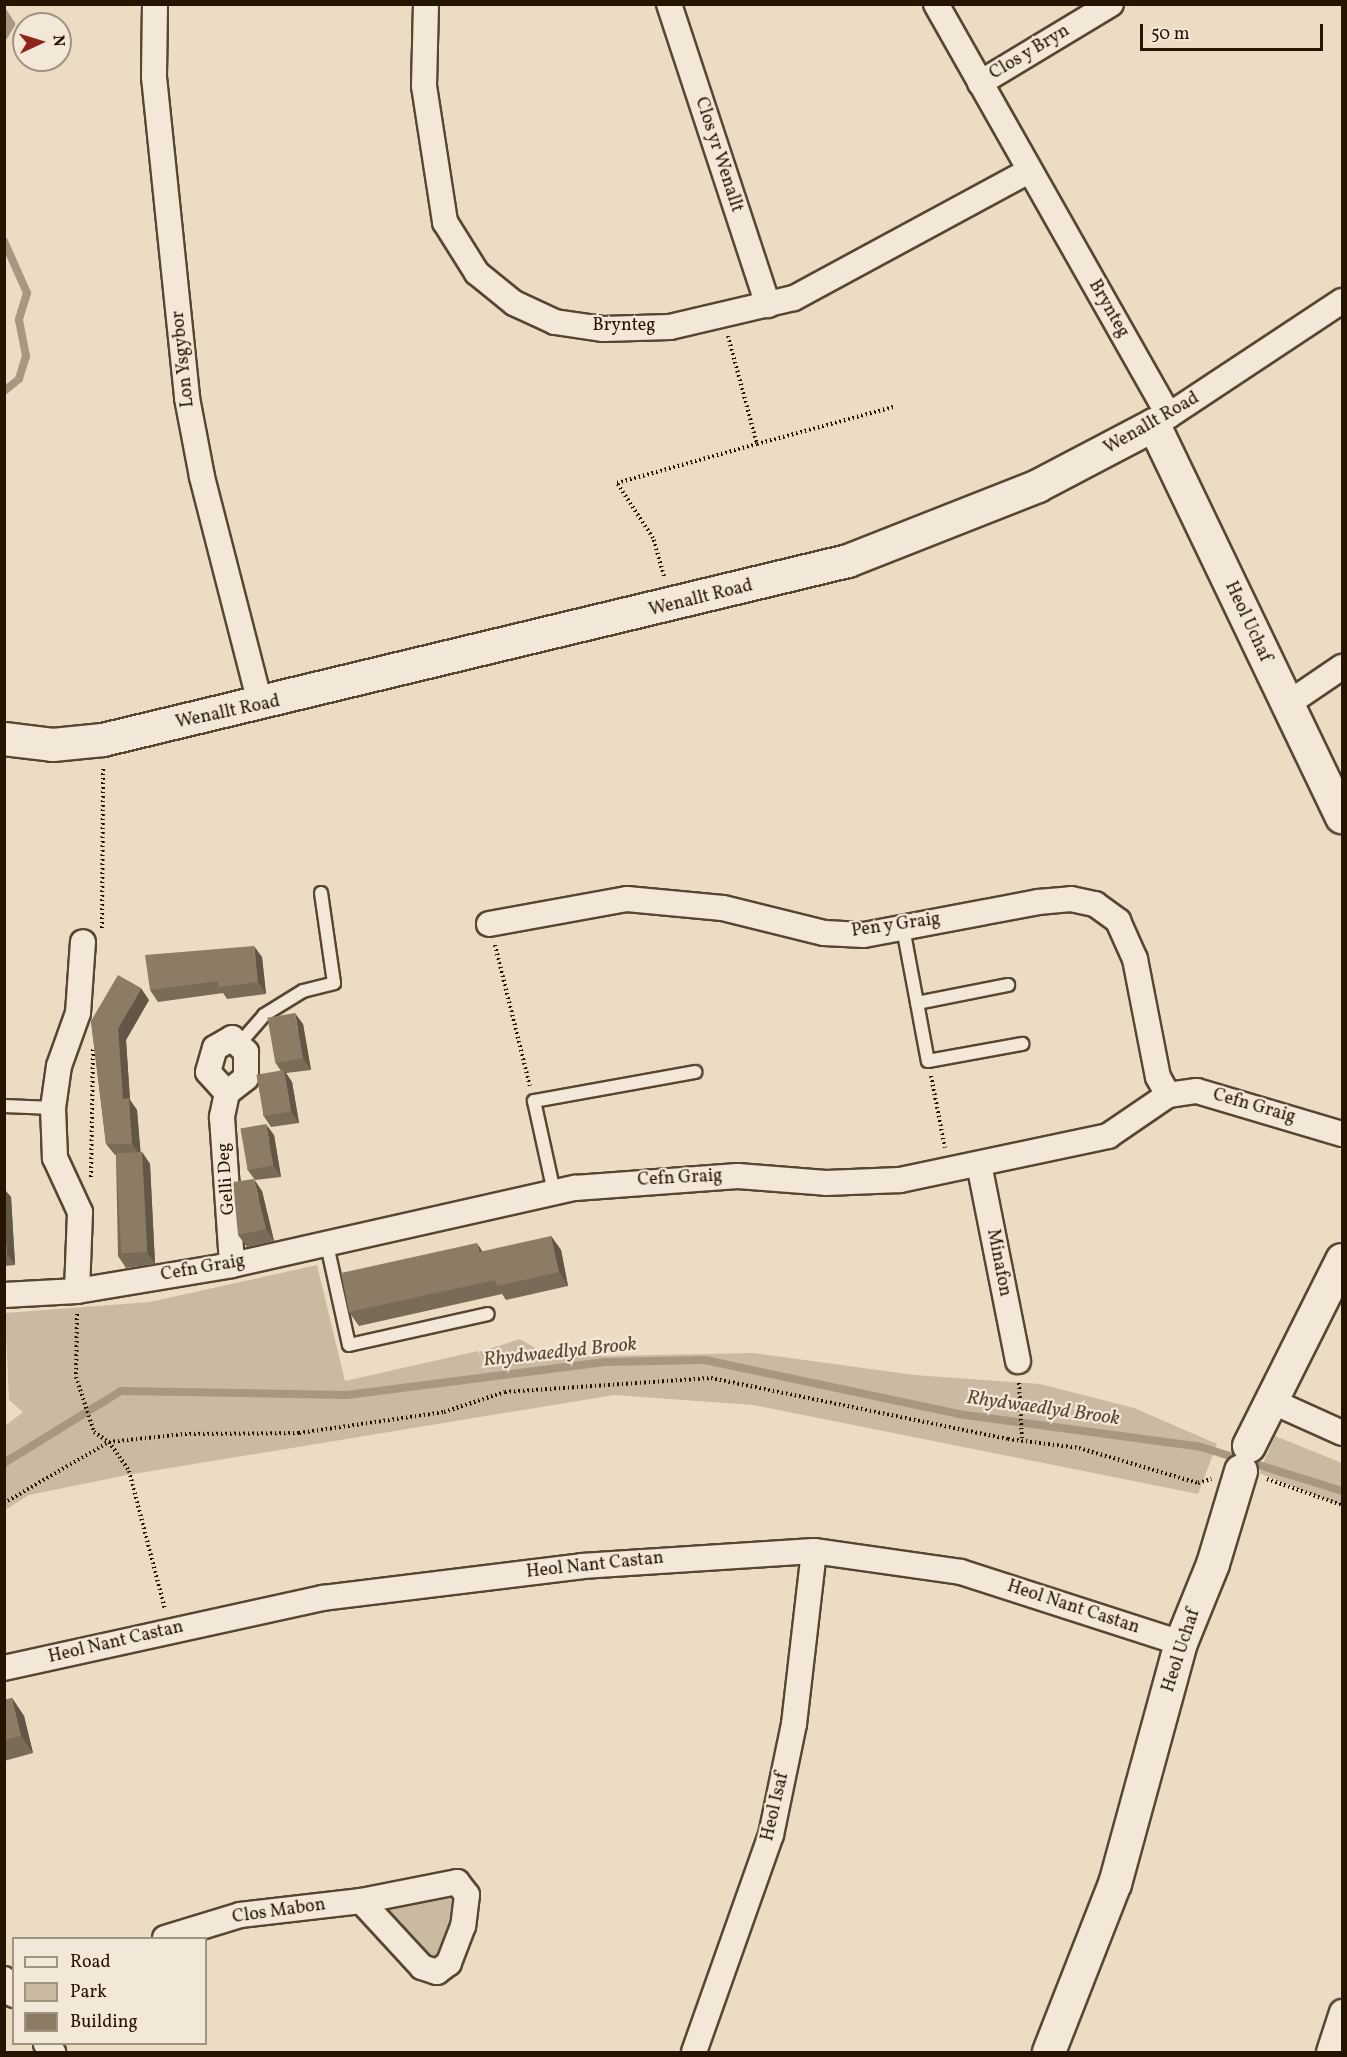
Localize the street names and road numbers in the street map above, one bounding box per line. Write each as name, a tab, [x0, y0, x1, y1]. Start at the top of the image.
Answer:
street label: Clos y Bryn	[986, 20, 1074, 86]
street label: Clos yr Wenallt	[689, 94, 747, 216]
street label: Brynteg	[1083, 276, 1133, 342]
street label: Lon Ysgybor	[168, 309, 200, 409]
street label: Brynteg	[592, 315, 656, 337]
street label: Wenallt Road	[1101, 388, 1203, 460]
street label: Wenallt Road	[647, 576, 755, 622]
street label: Heol Uchaf	[1219, 578, 1275, 666]
street label: Wenallt Road	[174, 691, 282, 735]
street label: Pen y Graig	[850, 909, 942, 943]
street label: Cefn Graig	[1210, 1085, 1298, 1129]
street label: Gelli Deg	[214, 1142, 240, 1216]
street label: Cefn Graig	[637, 1166, 723, 1192]
street label: Minafon	[981, 1227, 1015, 1299]
street label: Cefn Graig	[159, 1251, 247, 1287]
street label: Heol Nant Castan	[525, 1548, 665, 1584]
street label: Heol Nant Castan	[1004, 1576, 1142, 1640]
street label: Heol Uchaf	[1158, 1607, 1206, 1695]
street label: Heol Nant Castan	[46, 1617, 186, 1669]
street label: Heol Isaf	[758, 1771, 794, 1843]
street label: Clos Mabon	[231, 1895, 327, 1929]

